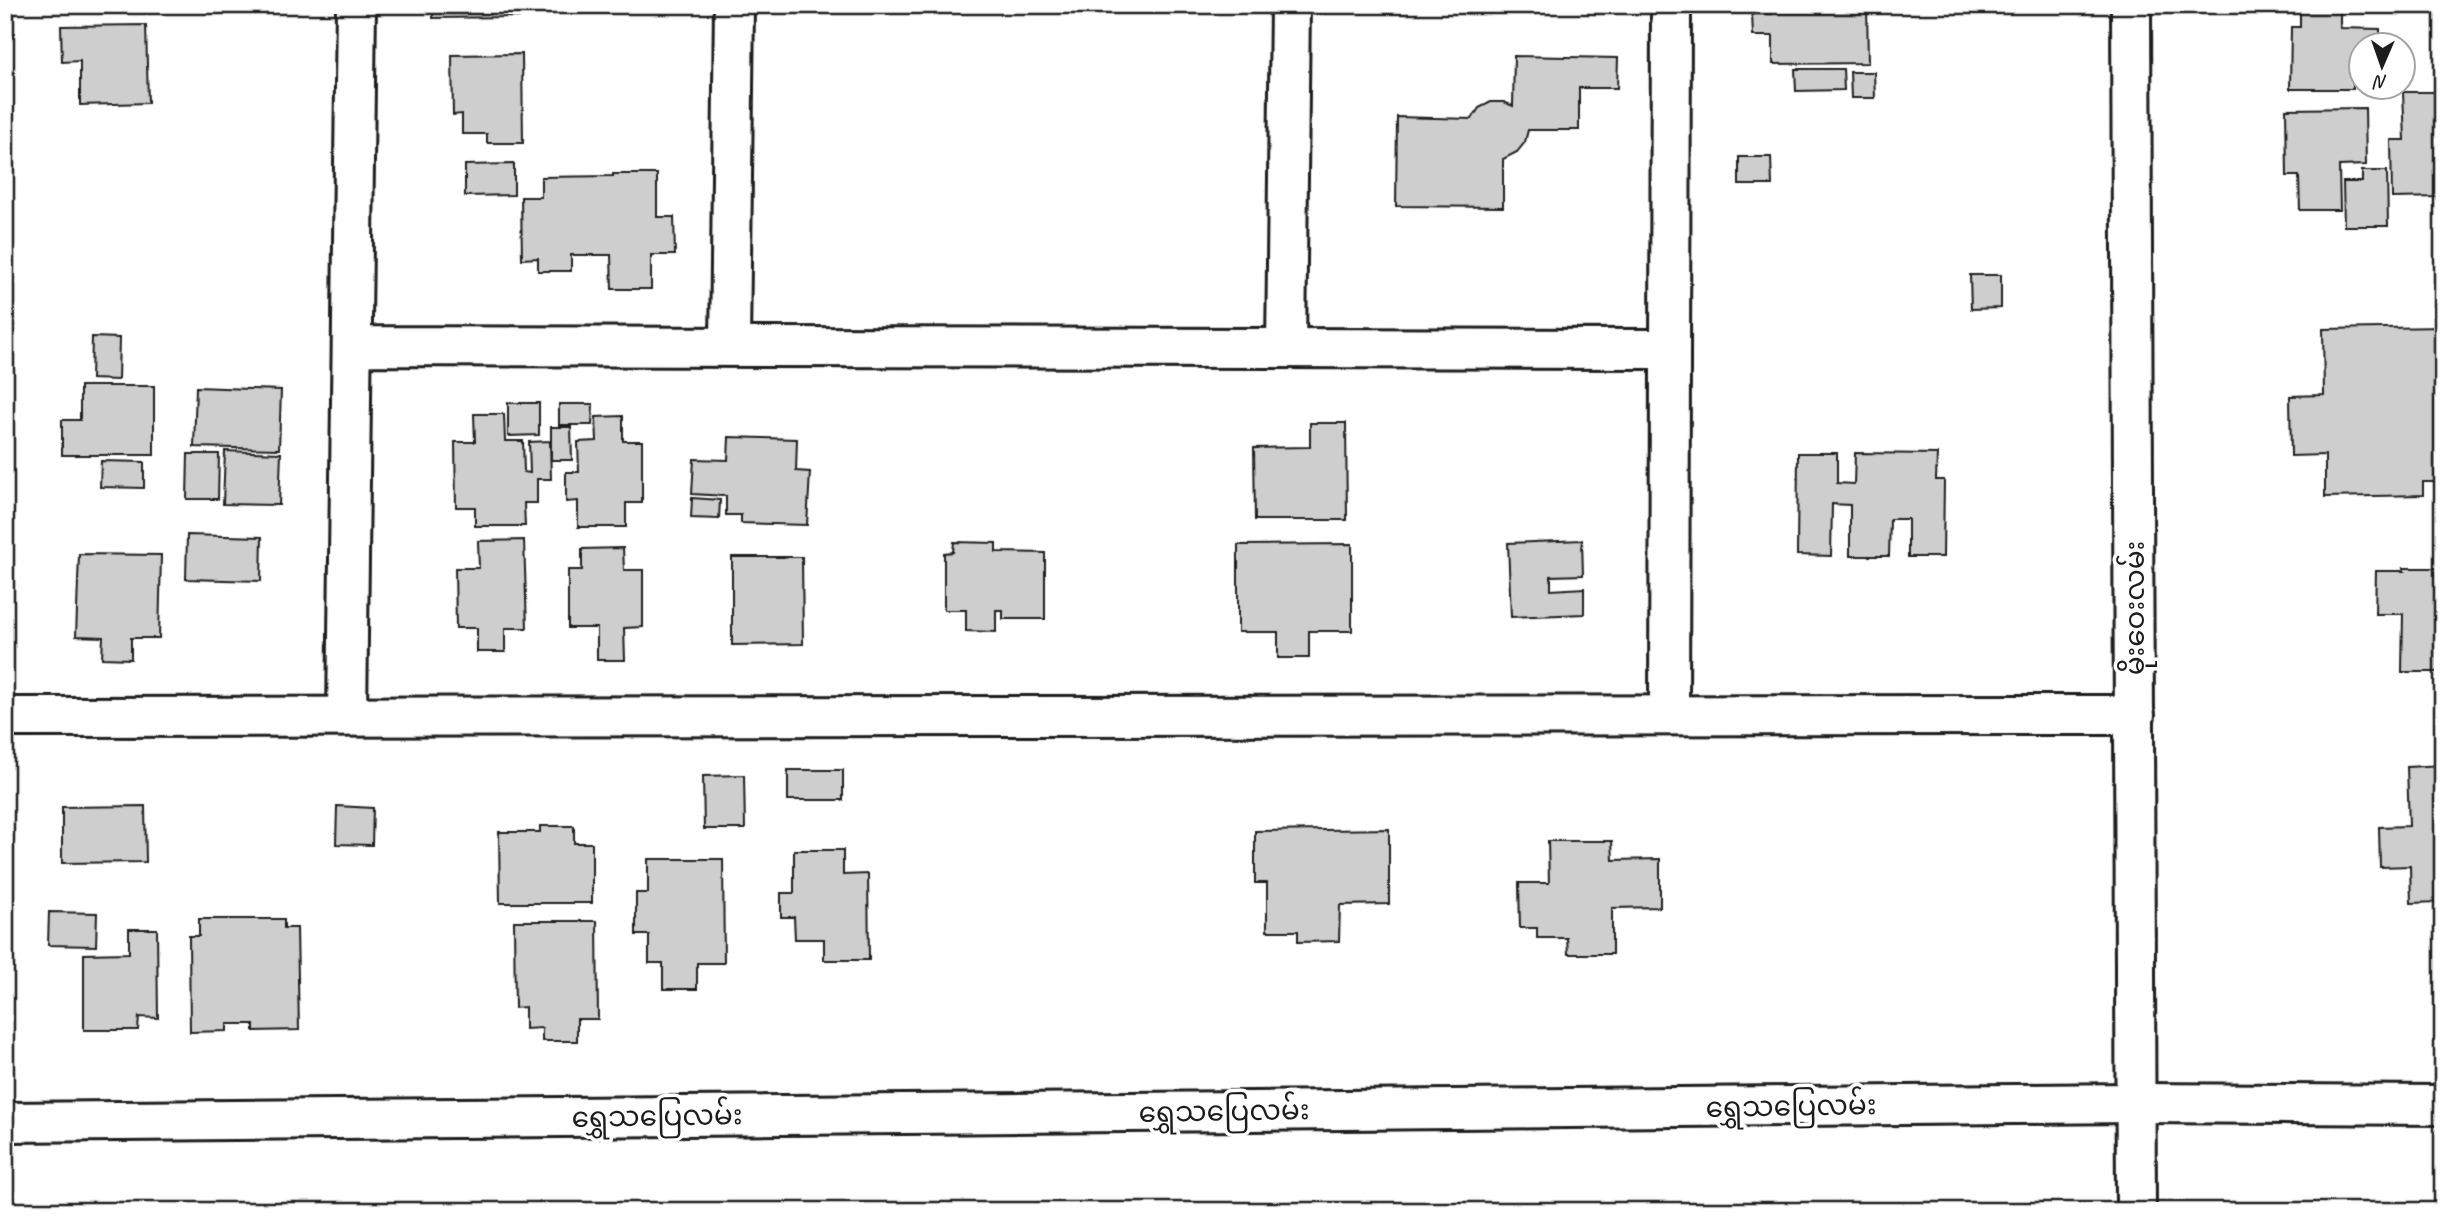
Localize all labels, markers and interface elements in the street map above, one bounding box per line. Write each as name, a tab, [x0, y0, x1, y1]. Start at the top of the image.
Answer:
north arrow	[2346, 32, 2416, 102]
text: N	[2372, 70, 2388, 94]
street label: မိုးဝေးလမ်း	[2116, 541, 2157, 675]
street label: ရွှေသပြေလမ်း	[1705, 1086, 1877, 1130]
street label: ရွှေသပြေလမ်း	[1138, 1091, 1310, 1135]
street label: ရွှေသပြေလမ်း	[571, 1096, 743, 1140]

